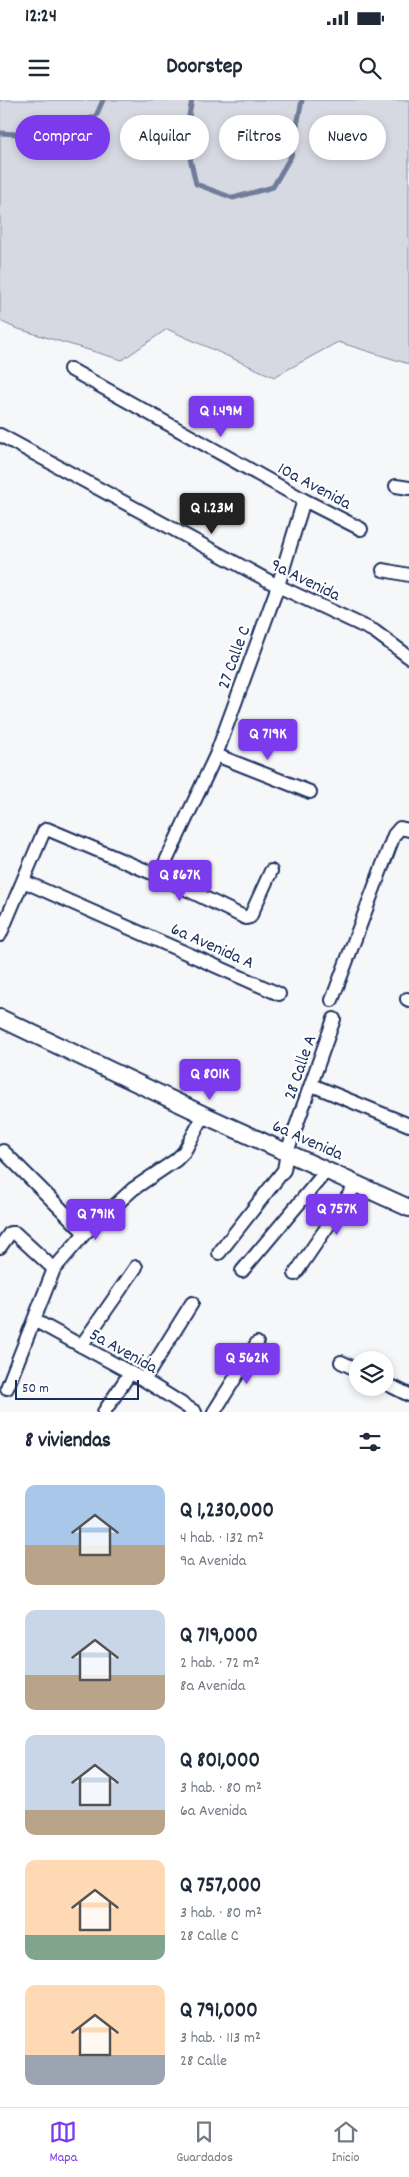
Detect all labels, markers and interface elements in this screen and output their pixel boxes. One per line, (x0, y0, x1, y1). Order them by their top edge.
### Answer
text: 12:24 (25, 4, 57, 31)
text: Doorstep (166, 52, 243, 83)
icon: menu (25, 54, 53, 82)
icon: search (356, 54, 384, 82)
chip: Comprar (15, 115, 110, 160)
chip: Alquilar (120, 115, 209, 160)
chip: Filtros (219, 115, 299, 160)
chip: Nuevo (309, 115, 386, 160)
pin: Q 1.49M (175, 396, 267, 438)
text: Q 1.49M (200, 400, 242, 423)
street label: 10a Avenida (273, 457, 356, 517)
pin: Q 1.23M (166, 492, 258, 535)
text: Q 1.23M (191, 497, 233, 520)
street label: 9a Avenida (266, 554, 344, 609)
street label: 27 Calle C (212, 623, 258, 693)
pin: Q 719K (227, 718, 309, 761)
text: Q 719K (249, 723, 287, 746)
pin: Q 867K (139, 860, 221, 902)
text: Q 867K (160, 864, 200, 887)
street label: 6a Avenida A (166, 918, 258, 977)
street label: 28 Calle A (279, 1032, 324, 1104)
pin: Q 801K (169, 1058, 251, 1101)
text: Q 801K (190, 1063, 230, 1086)
street label: 6a Avenida (268, 1115, 347, 1168)
pin: Q 757K (296, 1194, 378, 1236)
pin: Q 791K (55, 1198, 137, 1241)
text: Q 757K (317, 1198, 357, 1221)
text: Q 791K (77, 1203, 115, 1226)
street label: 5a Avenida (84, 1323, 162, 1381)
pin: Q 562K (206, 1342, 288, 1385)
text: Q 562K (226, 1347, 268, 1370)
map controls (349, 1351, 394, 1396)
button: layers (349, 1351, 394, 1396)
scale bar (15, 1377, 139, 1400)
text: 50 m (22, 1379, 49, 1399)
text: 8 viviendas (25, 1427, 111, 1457)
icon: filters (356, 1428, 384, 1456)
text: Q 1,230,000 (180, 1497, 274, 1527)
icon: home (65, 1505, 125, 1565)
text: 4 hab. · 132 m² (180, 1527, 264, 1550)
text: 9a Avenida (180, 1550, 246, 1573)
text: Q 719,000 (180, 1622, 258, 1652)
icon: home (65, 1630, 125, 1690)
text: 2 hab. · 72 m² (180, 1652, 260, 1675)
text: 8a Avenida (180, 1675, 245, 1698)
text: Q 801,000 (180, 1747, 260, 1777)
icon: home (65, 1755, 125, 1815)
text: 3 hab. · 80 m² (180, 1777, 262, 1800)
text: 6a Avenida (180, 1800, 247, 1823)
text: Q 757,000 (180, 1872, 261, 1902)
icon: home (65, 1880, 125, 1940)
text: 3 hab. · 80 m² (180, 1902, 262, 1925)
text: 28 Calle C (180, 1925, 239, 1948)
text: Q 791,000 (180, 1997, 258, 2027)
icon: home (65, 2005, 125, 2065)
text: 3 hab. · 113 m² (180, 2027, 261, 2050)
text: 28 Calle (180, 2050, 227, 2073)
tab: Mapa (49, 2118, 77, 2168)
tab: Guardados (176, 2118, 233, 2168)
tab: Inicio (332, 2118, 360, 2168)

